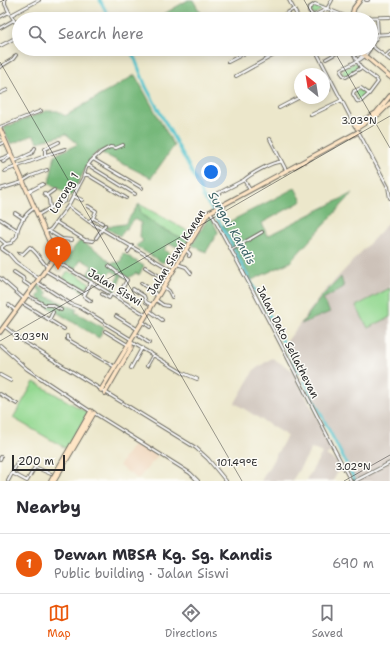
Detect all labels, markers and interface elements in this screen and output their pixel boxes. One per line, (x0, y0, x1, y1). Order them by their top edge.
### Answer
search box (12, 12, 378, 56)
icon: search (26, 23, 48, 45)
text: Search here (58, 24, 144, 44)
north arrow (294, 68, 330, 104)
text: 3.03°N (341, 114, 377, 127)
your location (201, 162, 221, 182)
street label: Lorong 1 (46, 170, 83, 217)
water label: Sungai Kandis (205, 188, 259, 268)
street label: Jalan Siswi Kanan (144, 206, 209, 298)
pin: 1 (45, 237, 71, 270)
street label: Jalan Siswi (85, 265, 145, 309)
street label: Jalan Dato Sellathevan (253, 283, 323, 401)
text: 3.03°N (13, 330, 49, 343)
scale bar (12, 453, 65, 472)
text: 200 m (18, 454, 54, 469)
text: 101.49°E (216, 456, 258, 469)
text: 3.02°N (335, 460, 371, 473)
text: Nearby (16, 496, 81, 518)
text: Dewan MBSA Kg. Sg. Kandis (54, 545, 272, 565)
text: 1 (26, 555, 32, 572)
text: 690 m (332, 555, 374, 572)
text: Public building · Jalan Siswi (54, 565, 229, 582)
tab: Map (47, 602, 71, 641)
tab: Directions (165, 602, 217, 641)
tab: Saved (312, 602, 343, 641)

